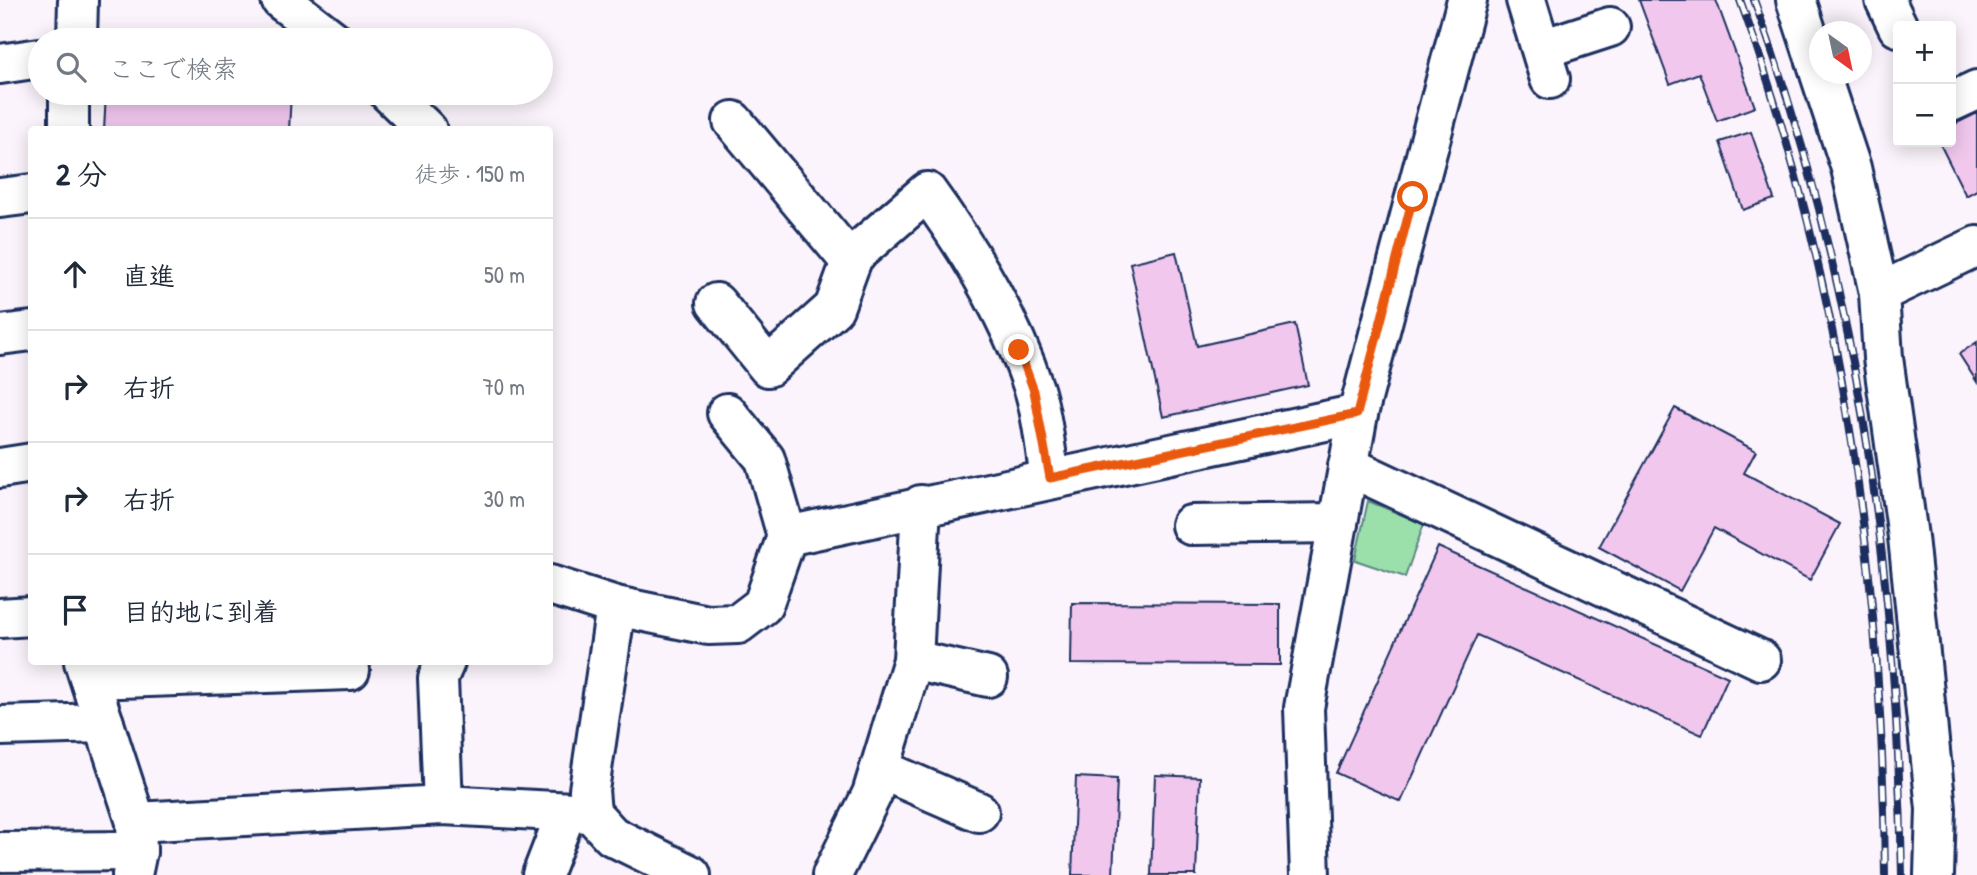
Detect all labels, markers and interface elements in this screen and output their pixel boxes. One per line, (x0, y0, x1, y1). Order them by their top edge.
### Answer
north arrow (1809, 21, 1872, 84)
map controls (1893, 21, 1956, 147)
button: + (1893, 21, 1956, 84)
search box (28, 28, 553, 105)
icon: search (52, 48, 90, 86)
text: ここで検索 (108, 51, 238, 86)
button: − (1893, 84, 1956, 147)
text: 2 分 (56, 154, 107, 194)
text: 徒歩 · 150 m (415, 158, 525, 189)
route start (1397, 181, 1428, 212)
icon: ahead (56, 255, 94, 293)
text: 直進 (123, 258, 175, 293)
text: 50 m (484, 259, 525, 290)
route end (1003, 334, 1034, 365)
icon: right (56, 367, 94, 405)
text: 右折 (123, 370, 175, 405)
text: 70 m (482, 371, 525, 402)
icon: right (56, 479, 94, 517)
text: 右折 (123, 482, 175, 517)
text: 30 m (483, 483, 525, 514)
icon: arrive (56, 591, 94, 629)
text: 目的地に到着 (123, 594, 279, 629)

